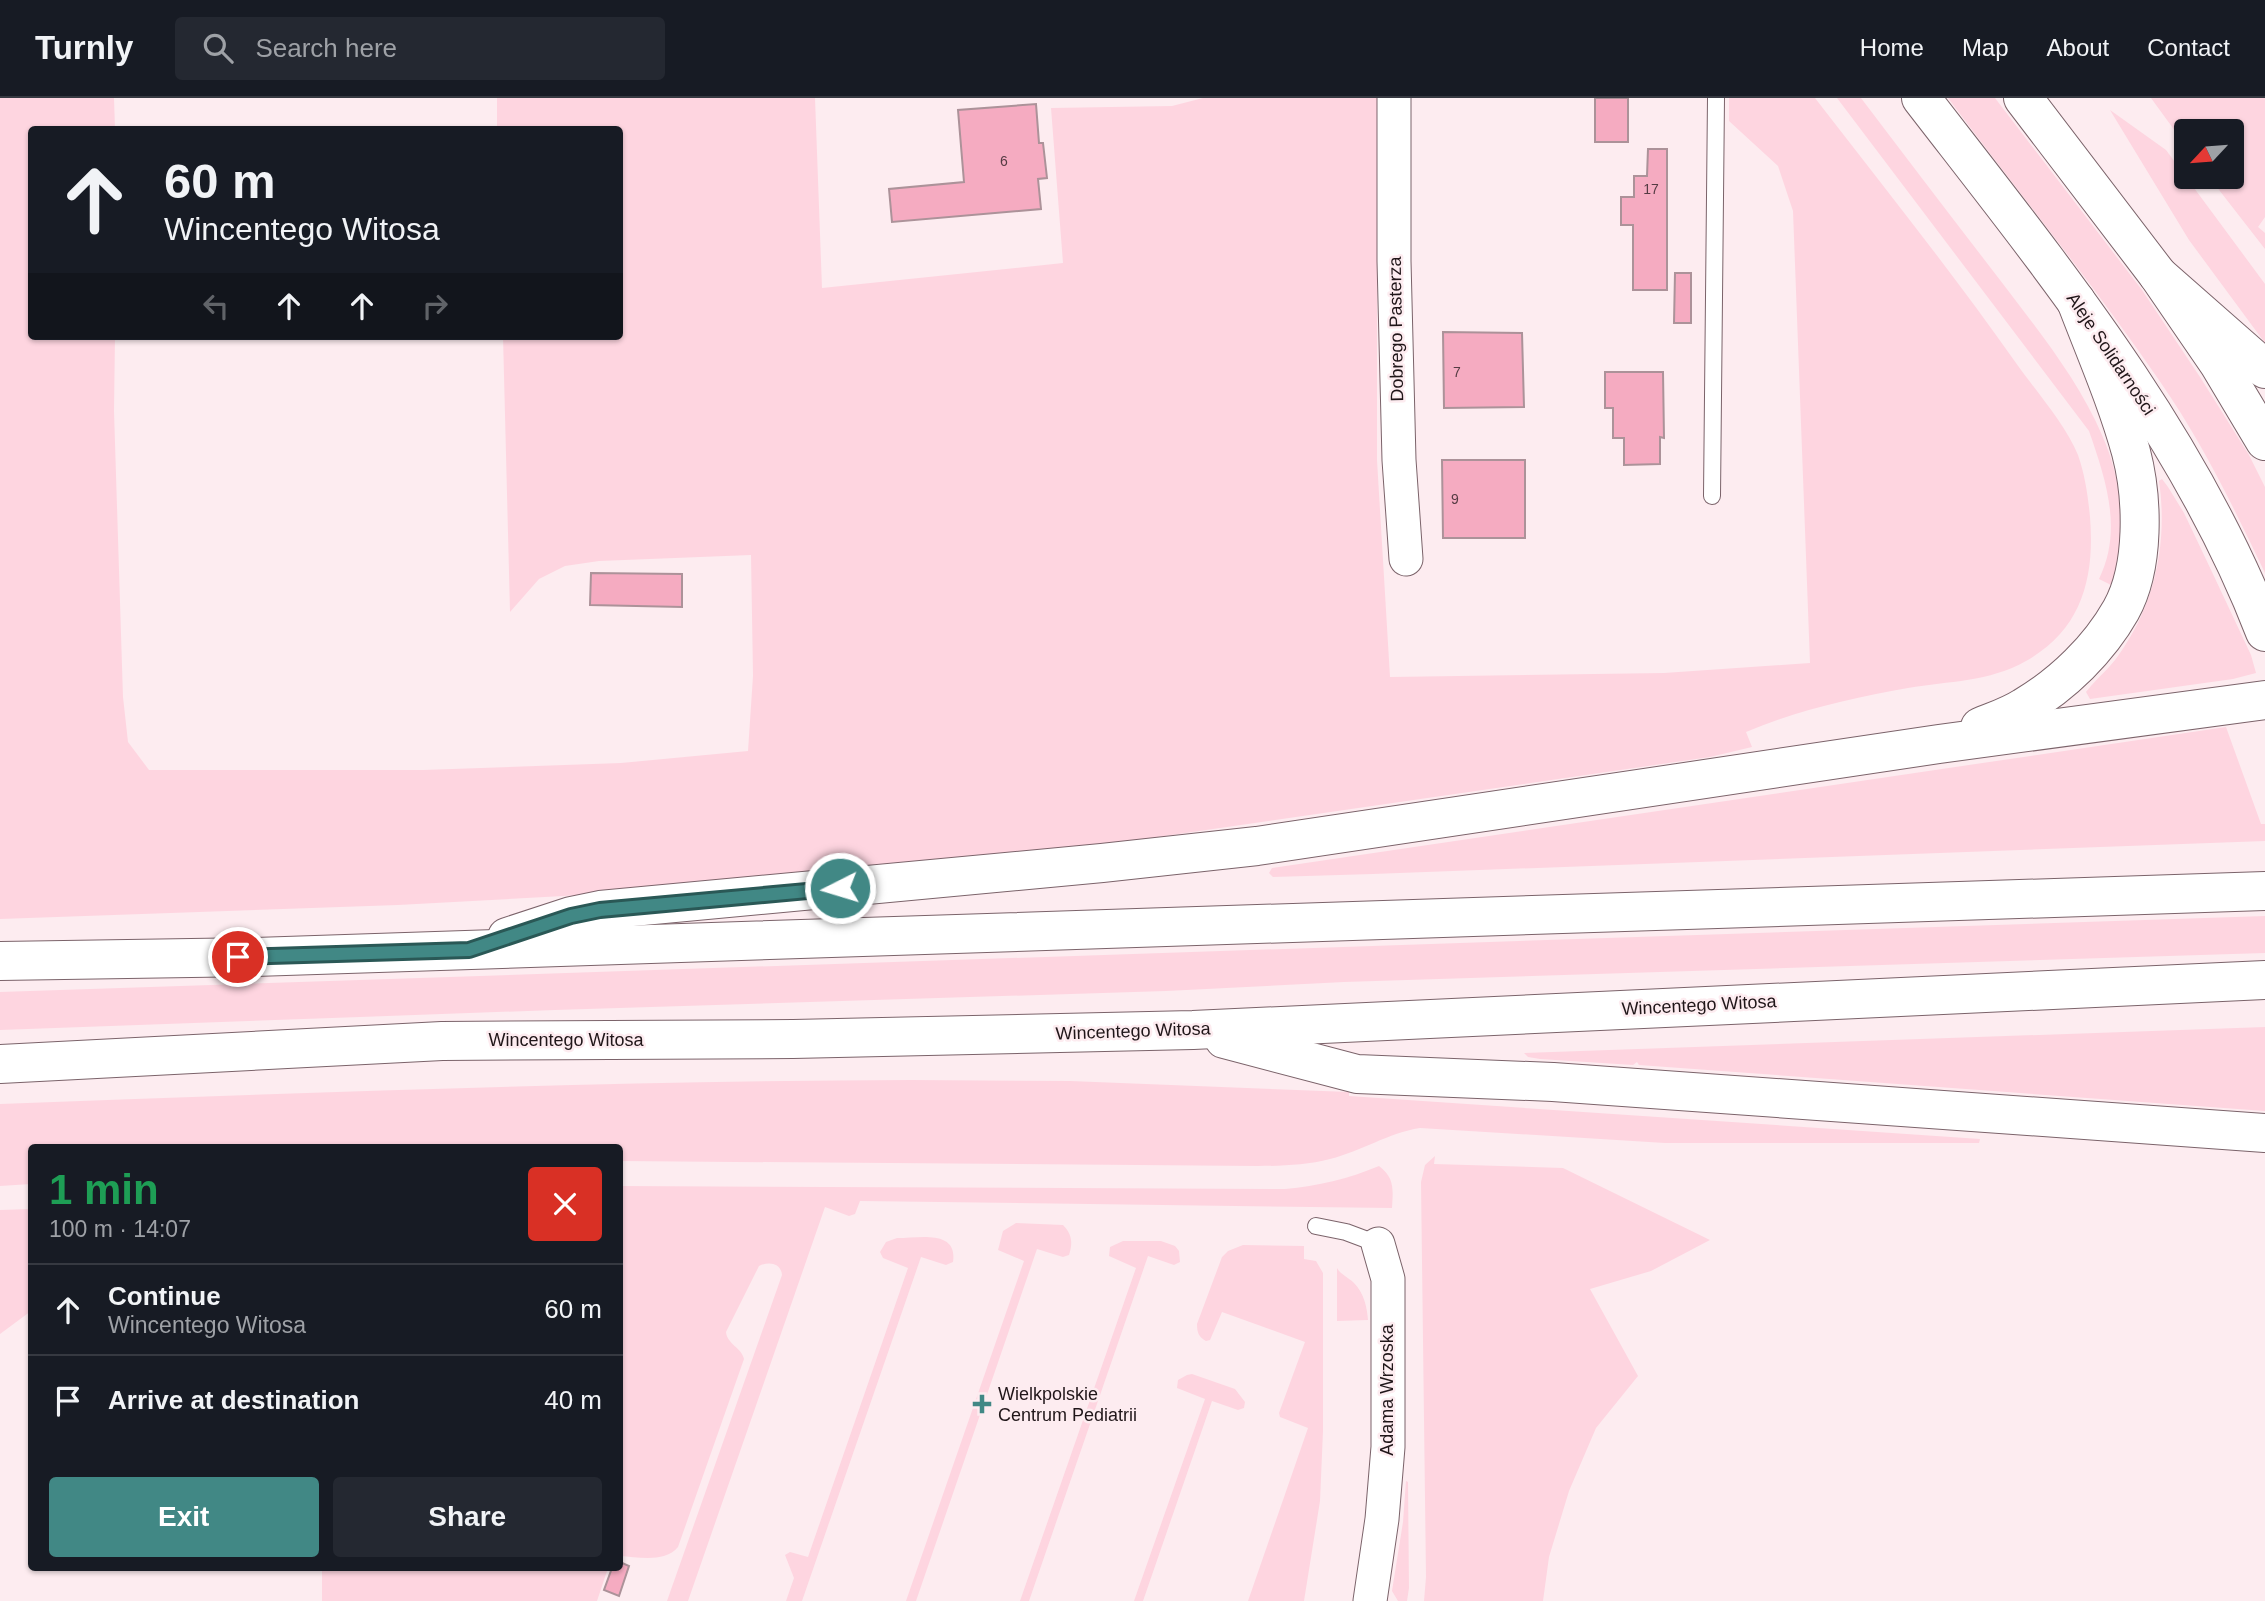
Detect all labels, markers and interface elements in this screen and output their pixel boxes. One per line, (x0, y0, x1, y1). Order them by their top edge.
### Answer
search box (175, 17, 665, 80)
text: Turnly (35, 29, 133, 66)
icon: search (199, 29, 237, 67)
text: Search here (255, 33, 397, 63)
text: Home (1860, 34, 1924, 61)
text: Map (1962, 34, 2009, 61)
text: About (2047, 34, 2109, 61)
text: Contact (2147, 34, 2230, 61)
north arrow (2174, 119, 2244, 189)
map controls (2174, 119, 2244, 189)
house number: 6 (1000, 153, 1008, 169)
icon: ahead (49, 154, 140, 245)
text: 60 m (164, 154, 276, 208)
house number: 17 (1643, 181, 1659, 197)
text: Wincentego Witosa (164, 211, 440, 247)
street label: Dobrego Pasterza (1385, 255, 1407, 402)
icon: left (197, 287, 235, 325)
icon: ahead (270, 287, 308, 325)
icon: ahead (343, 287, 381, 325)
icon: right (416, 287, 454, 325)
street label: Aleje Solidarności (2063, 289, 2159, 419)
house number: 7 (1453, 364, 1461, 380)
house number: 9 (1451, 491, 1459, 507)
position arrow (803, 851, 877, 925)
pin (208, 927, 268, 987)
icon: arrive (219, 938, 257, 976)
street label: Wincentego Witosa (1621, 991, 1778, 1019)
street label: Wincentego Witosa (1055, 1018, 1212, 1044)
street label: Wincentego Witosa (488, 1030, 645, 1050)
text: 1 min (49, 1166, 159, 1213)
button: close (528, 1167, 602, 1241)
text: 100 m · 14:07 (49, 1216, 191, 1242)
text: Continue (108, 1281, 221, 1311)
icon: ahead (49, 1291, 87, 1329)
text: 60 m (544, 1294, 602, 1324)
text: Wincentego Witosa (108, 1312, 306, 1338)
street label: Adama Wrzoska (1377, 1323, 1397, 1456)
icon: arrive (49, 1382, 87, 1420)
place label: Wielkpolskie Centrum Pediatrii (998, 1384, 1137, 1425)
text: Arrive at destination (108, 1385, 359, 1415)
text: 40 m (544, 1385, 602, 1415)
marker: Wielkpolskie Centrum Pediatrii (972, 1394, 992, 1414)
button: Exit (49, 1477, 319, 1557)
button: Share (333, 1477, 602, 1557)

